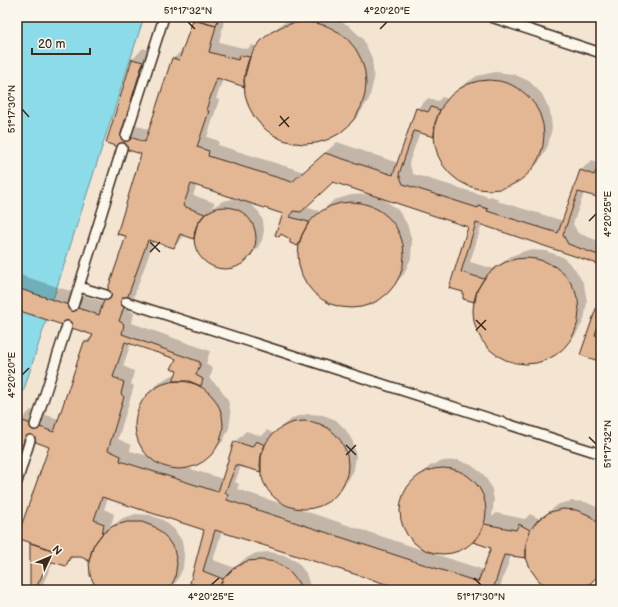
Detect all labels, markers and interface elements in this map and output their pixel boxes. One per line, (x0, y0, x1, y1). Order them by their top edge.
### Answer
text: 51°17'32"N (164, 5, 212, 17)
text: 4°20'20"E (364, 5, 411, 17)
scale bar (32, 30, 90, 56)
text: 20 m (38, 37, 65, 52)
text: 51°17'30"N (6, 85, 18, 133)
text: 4°20'25"E (602, 190, 614, 237)
text: 4°20'20"E (6, 351, 18, 398)
text: 51°17'32"N (602, 420, 614, 468)
north arrow (30, 537, 70, 577)
text: N (49, 543, 64, 558)
text: 4°20'25"E (188, 591, 235, 603)
text: 51°17'30"N (457, 591, 505, 603)

